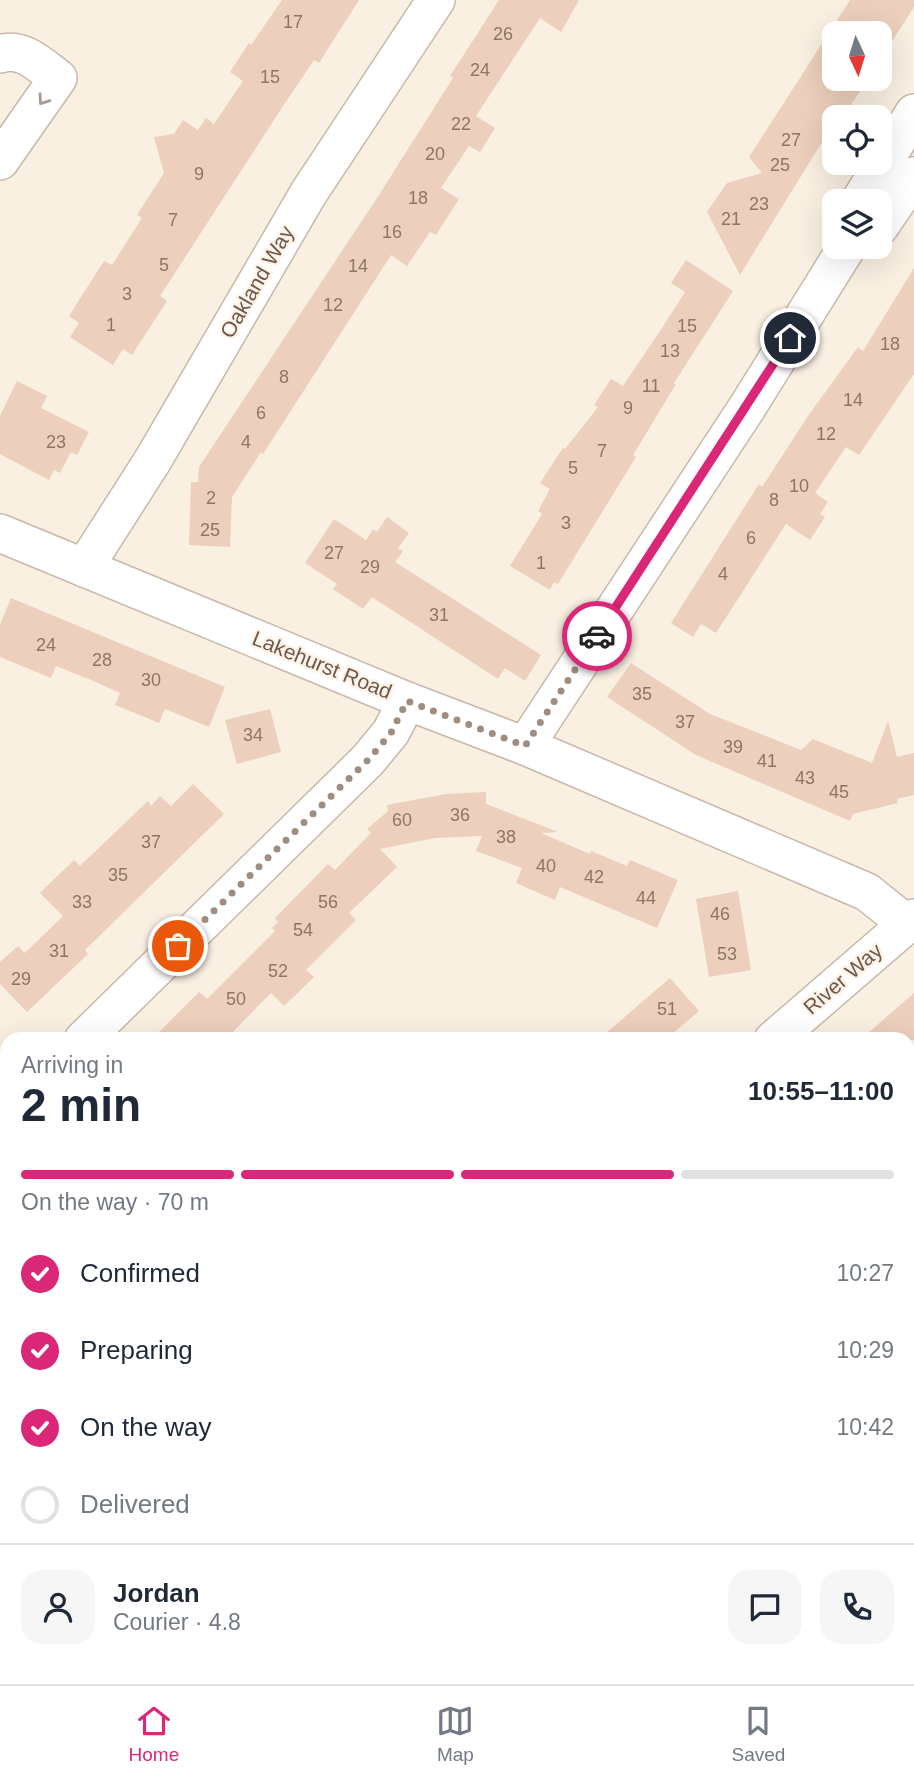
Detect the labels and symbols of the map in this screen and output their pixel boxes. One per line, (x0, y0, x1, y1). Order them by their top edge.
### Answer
house number: 17 (283, 12, 303, 32)
north arrow (822, 21, 892, 91)
house number: 26 (493, 24, 513, 44)
house number: 24 (470, 60, 490, 80)
house number: 15 (260, 67, 280, 87)
one-way arrow (39, 92, 51, 105)
house number: 22 (451, 114, 471, 134)
house number: 27 (781, 130, 801, 150)
house number: 20 (425, 144, 445, 164)
house number: 25 (770, 155, 790, 175)
house number: 9 (194, 164, 204, 184)
house number: 18 (408, 188, 428, 208)
house number: 23 (749, 194, 769, 214)
house number: 21 (721, 209, 741, 229)
house number: 7 (168, 210, 178, 230)
street label: Oakland Way (215, 221, 298, 342)
house number: 16 (382, 222, 402, 242)
house number: 5 (159, 255, 169, 275)
house number: 14 (348, 256, 368, 276)
house number: 3 (122, 284, 132, 304)
house number: 12 (323, 295, 343, 315)
pin (760, 308, 820, 368)
house number: 1 (106, 315, 116, 335)
house number: 15 (677, 316, 697, 336)
house number: 18 (880, 334, 900, 354)
house number: 13 (660, 341, 680, 361)
house number: 8 (279, 367, 289, 387)
house number: 11 (642, 376, 660, 396)
house number: 14 (843, 390, 863, 410)
house number: 9 (623, 398, 633, 418)
house number: 6 (256, 403, 266, 423)
house number: 12 (816, 424, 836, 444)
house number: 23 (46, 432, 66, 452)
house number: 4 (241, 432, 251, 452)
house number: 7 (597, 441, 607, 461)
house number: 5 (568, 458, 578, 478)
house number: 10 (789, 476, 809, 496)
house number: 2 (206, 488, 216, 508)
house number: 8 (769, 490, 779, 510)
house number: 3 (561, 513, 571, 533)
house number: 25 (200, 520, 220, 540)
house number: 6 (746, 528, 756, 548)
house number: 27 (324, 543, 344, 563)
house number: 1 (536, 553, 546, 573)
house number: 29 (360, 557, 380, 577)
house number: 4 (718, 564, 728, 584)
courier (562, 601, 632, 671)
house number: 31 (429, 605, 449, 625)
street label: Lakehurst Road (249, 626, 395, 703)
house number: 24 (36, 635, 56, 655)
house number: 28 (92, 650, 112, 670)
house number: 30 (141, 670, 161, 690)
house number: 35 (632, 684, 652, 704)
house number: 37 (675, 712, 695, 732)
house number: 34 (243, 725, 263, 745)
house number: 39 (723, 737, 743, 757)
house number: 41 (757, 751, 777, 771)
house number: 43 (795, 768, 815, 788)
house number: 45 (829, 782, 849, 802)
house number: 36 (450, 805, 470, 825)
house number: 60 (392, 810, 412, 830)
house number: 38 (496, 827, 516, 847)
house number: 37 (141, 832, 161, 852)
house number: 40 (536, 856, 556, 876)
house number: 35 (108, 865, 128, 885)
house number: 42 (584, 867, 604, 887)
house number: 44 (636, 888, 656, 908)
house number: 33 (72, 892, 92, 912)
house number: 56 (318, 892, 338, 912)
house number: 46 (710, 904, 730, 924)
pin (148, 916, 208, 976)
house number: 54 (293, 920, 313, 940)
street label: River Way (799, 938, 887, 1019)
house number: 31 (49, 941, 69, 961)
house number: 53 (717, 944, 737, 964)
house number: 52 (268, 961, 288, 981)
house number: 29 (11, 969, 31, 989)
house number: 50 (226, 989, 246, 1009)
house number: 51 (657, 999, 677, 1019)

